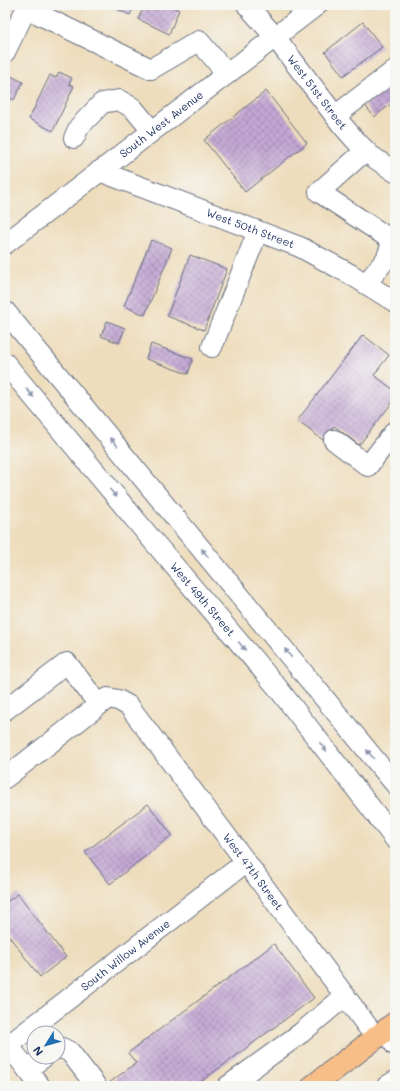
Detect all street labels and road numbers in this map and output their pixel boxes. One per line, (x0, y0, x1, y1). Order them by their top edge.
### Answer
street label: West 51st Street (284, 51, 351, 133)
street label: South West Avenue (116, 87, 206, 161)
street label: West 50th Street (205, 204, 297, 251)
street label: West 49th Street (167, 559, 239, 639)
street label: West 47th Street (220, 830, 287, 913)
street label: South Willow Avenue (77, 915, 173, 994)

